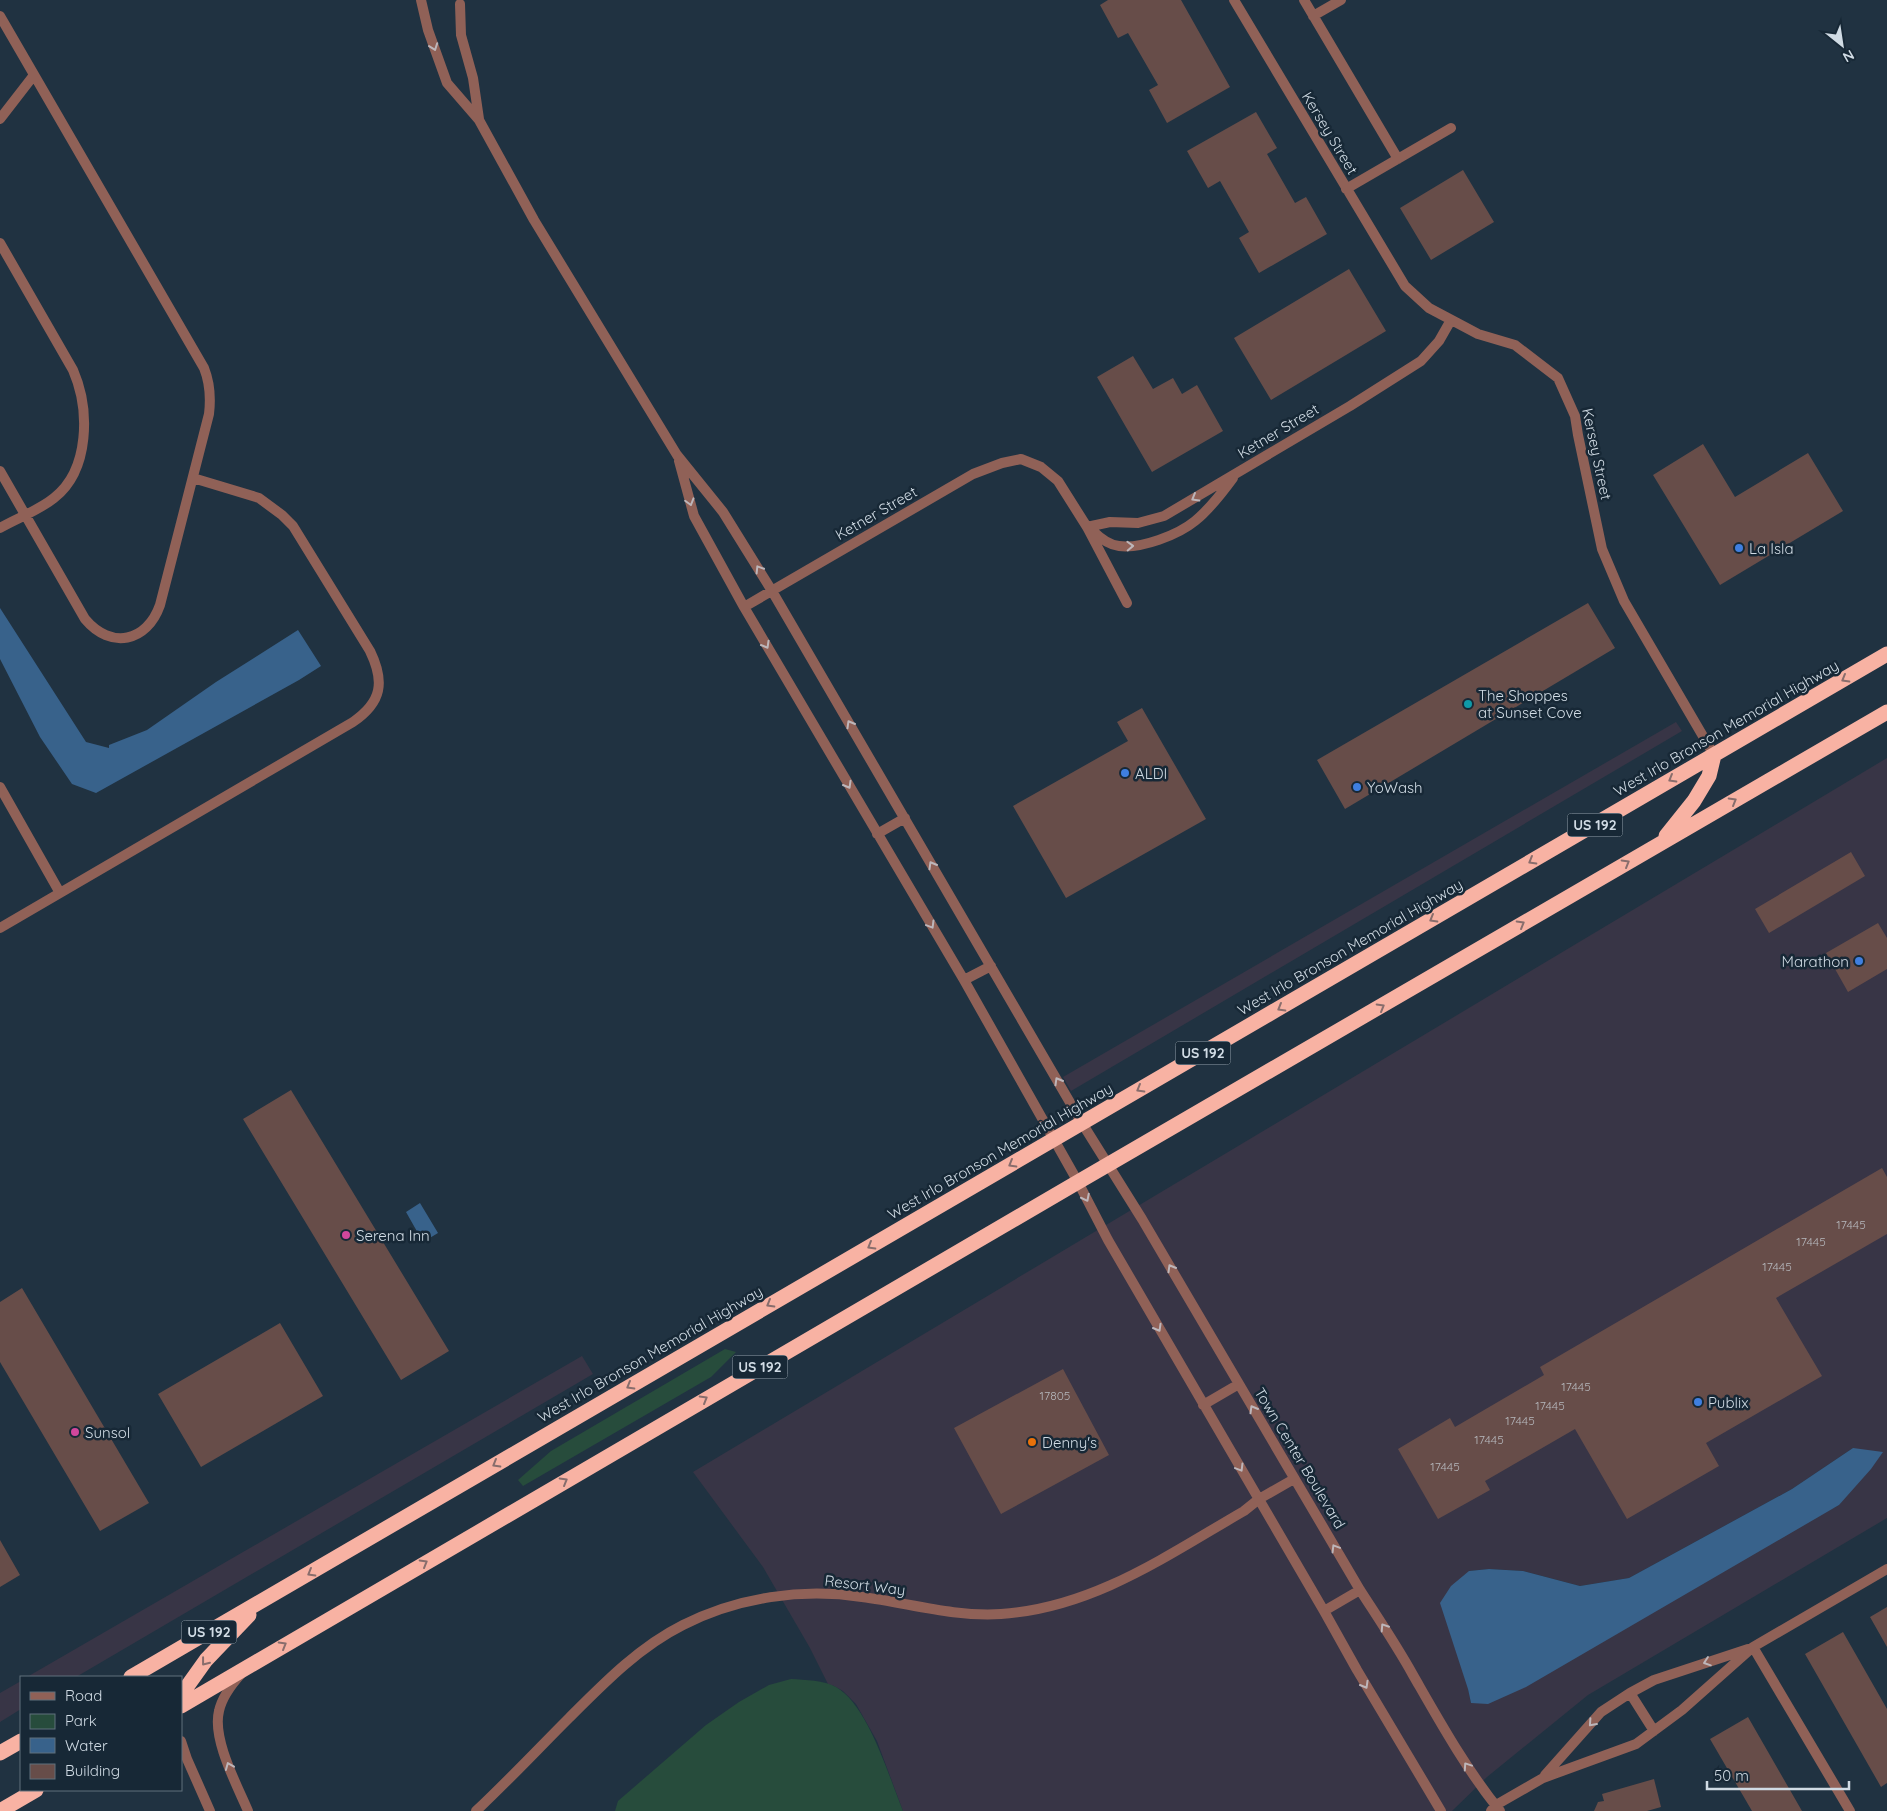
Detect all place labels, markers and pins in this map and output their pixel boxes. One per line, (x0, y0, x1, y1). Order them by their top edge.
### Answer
place label: La Isla (1749, 539, 1794, 558)
marker: La Isla (1733, 542, 1745, 554)
place label: The Shoppes at Sunset Cove (1478, 686, 1582, 722)
marker: The Shoppes at Sunset Cove (1462, 698, 1474, 710)
place label: ALDI (1135, 764, 1167, 783)
marker: ALDI (1119, 767, 1131, 779)
place label: YoWash (1367, 778, 1423, 797)
marker: YoWash (1351, 781, 1363, 793)
place label: Marathon (1781, 952, 1849, 971)
marker: Marathon (1853, 955, 1865, 967)
place label: Serena Inn (356, 1226, 430, 1245)
marker: Serena Inn (340, 1229, 352, 1241)
place label: Publix (1708, 1393, 1748, 1412)
marker: Publix (1692, 1396, 1704, 1408)
place label: Sunsol (85, 1423, 130, 1442)
marker: Sunsol (69, 1426, 81, 1438)
place label: Denny's (1042, 1433, 1097, 1452)
marker: Denny's (1026, 1436, 1038, 1448)

